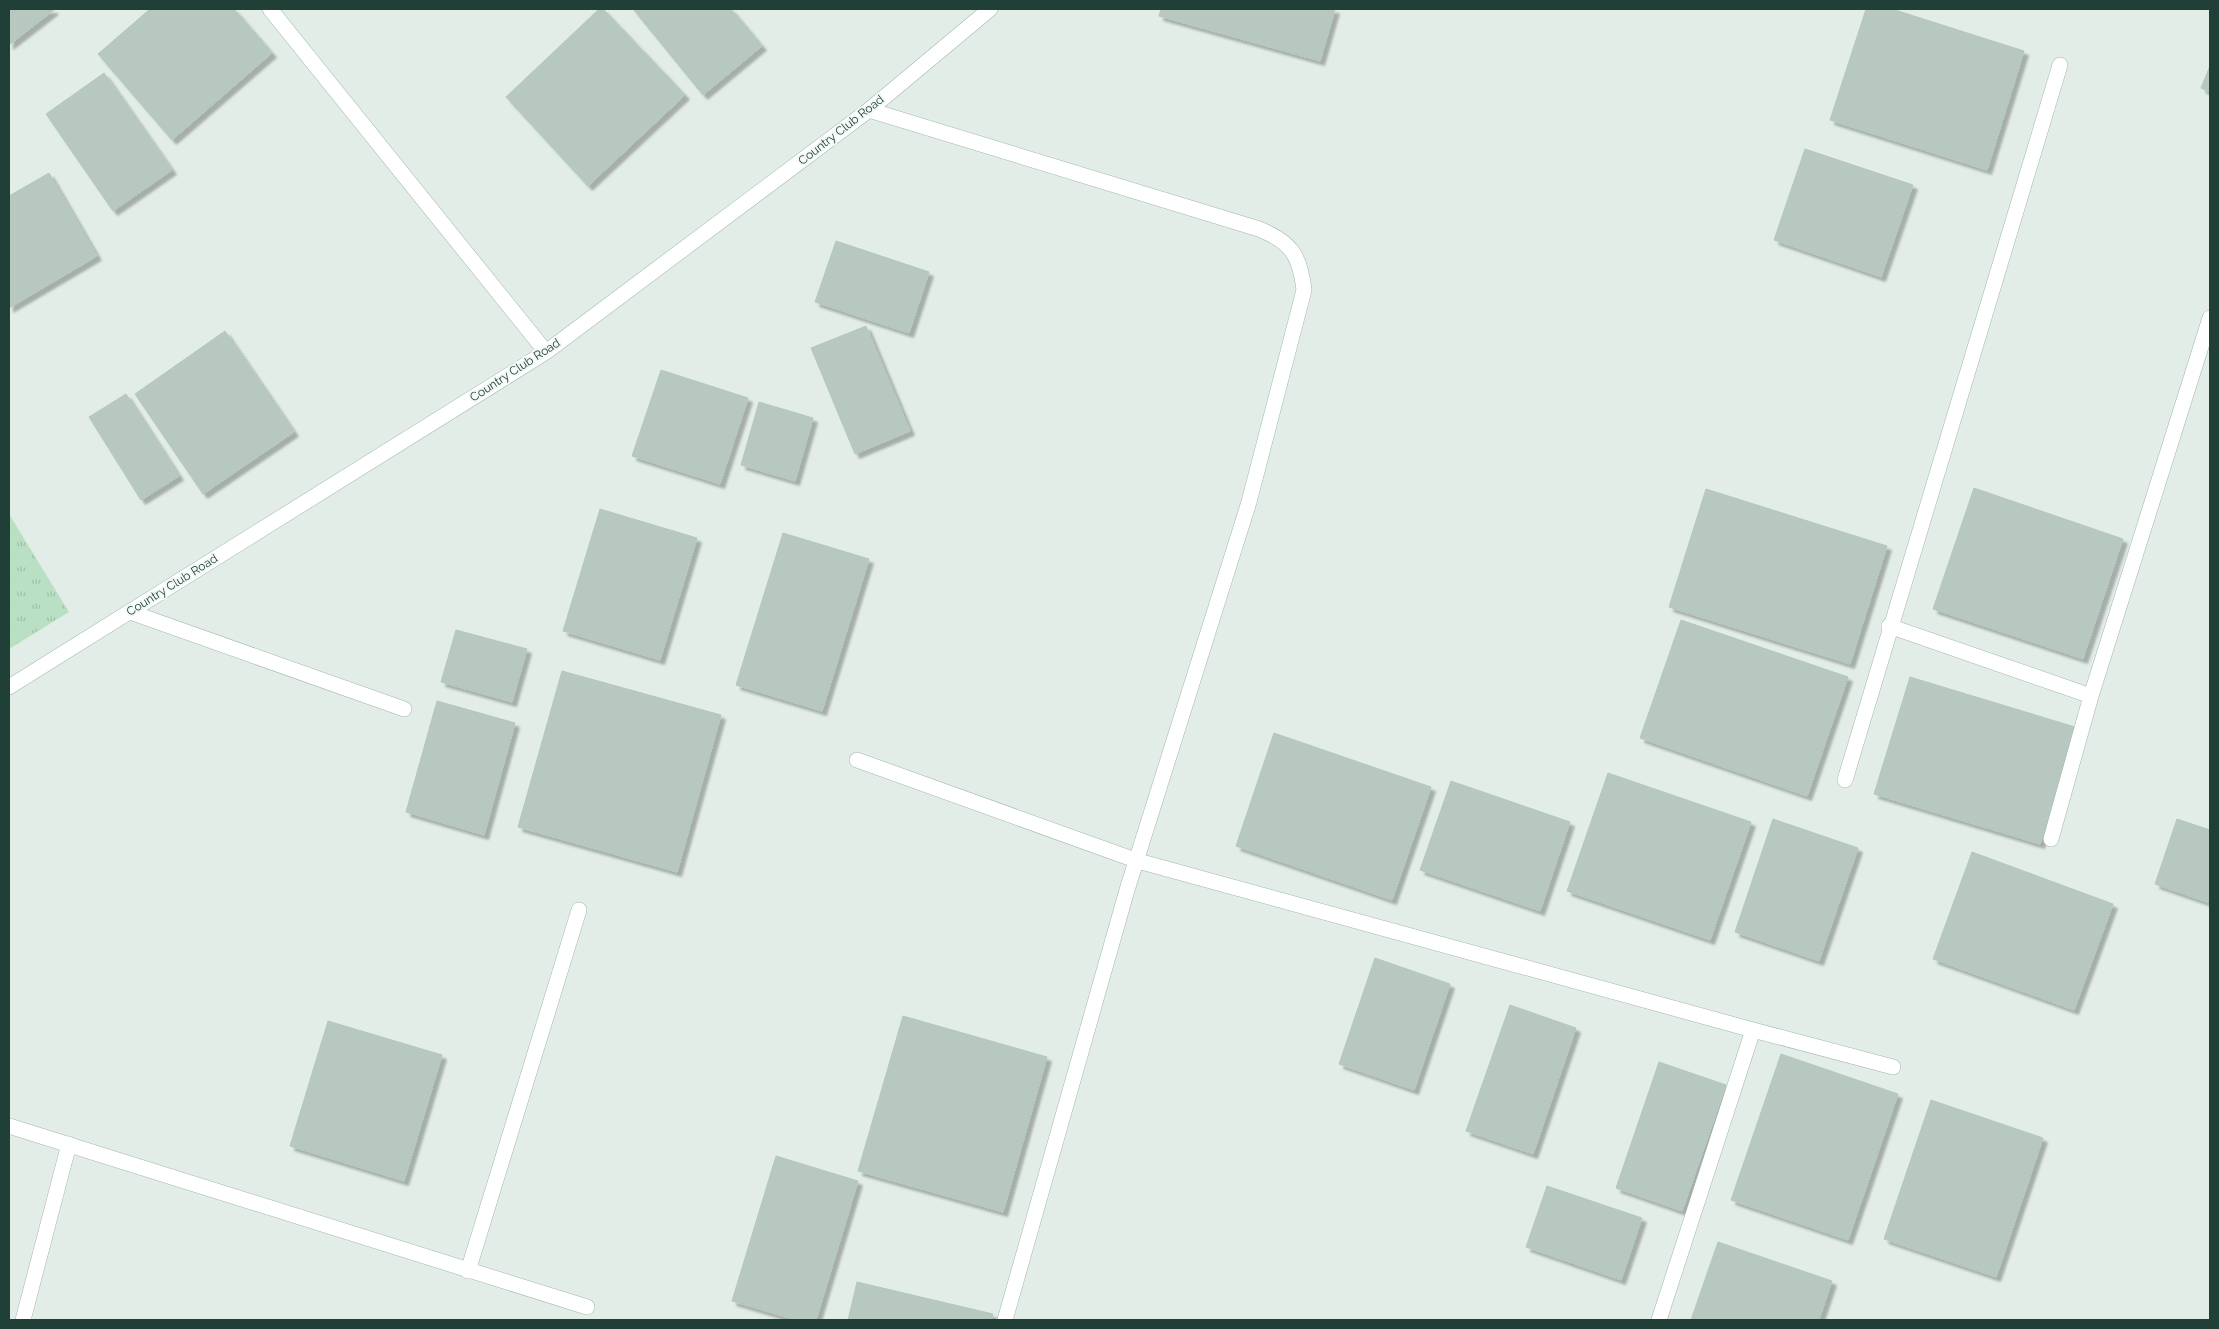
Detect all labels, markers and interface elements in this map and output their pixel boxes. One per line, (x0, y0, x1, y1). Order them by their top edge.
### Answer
street label: Country Club Road (795, 92, 887, 168)
street label: Country Club Road (467, 336, 563, 404)
street label: Country Club Road (124, 551, 220, 619)

